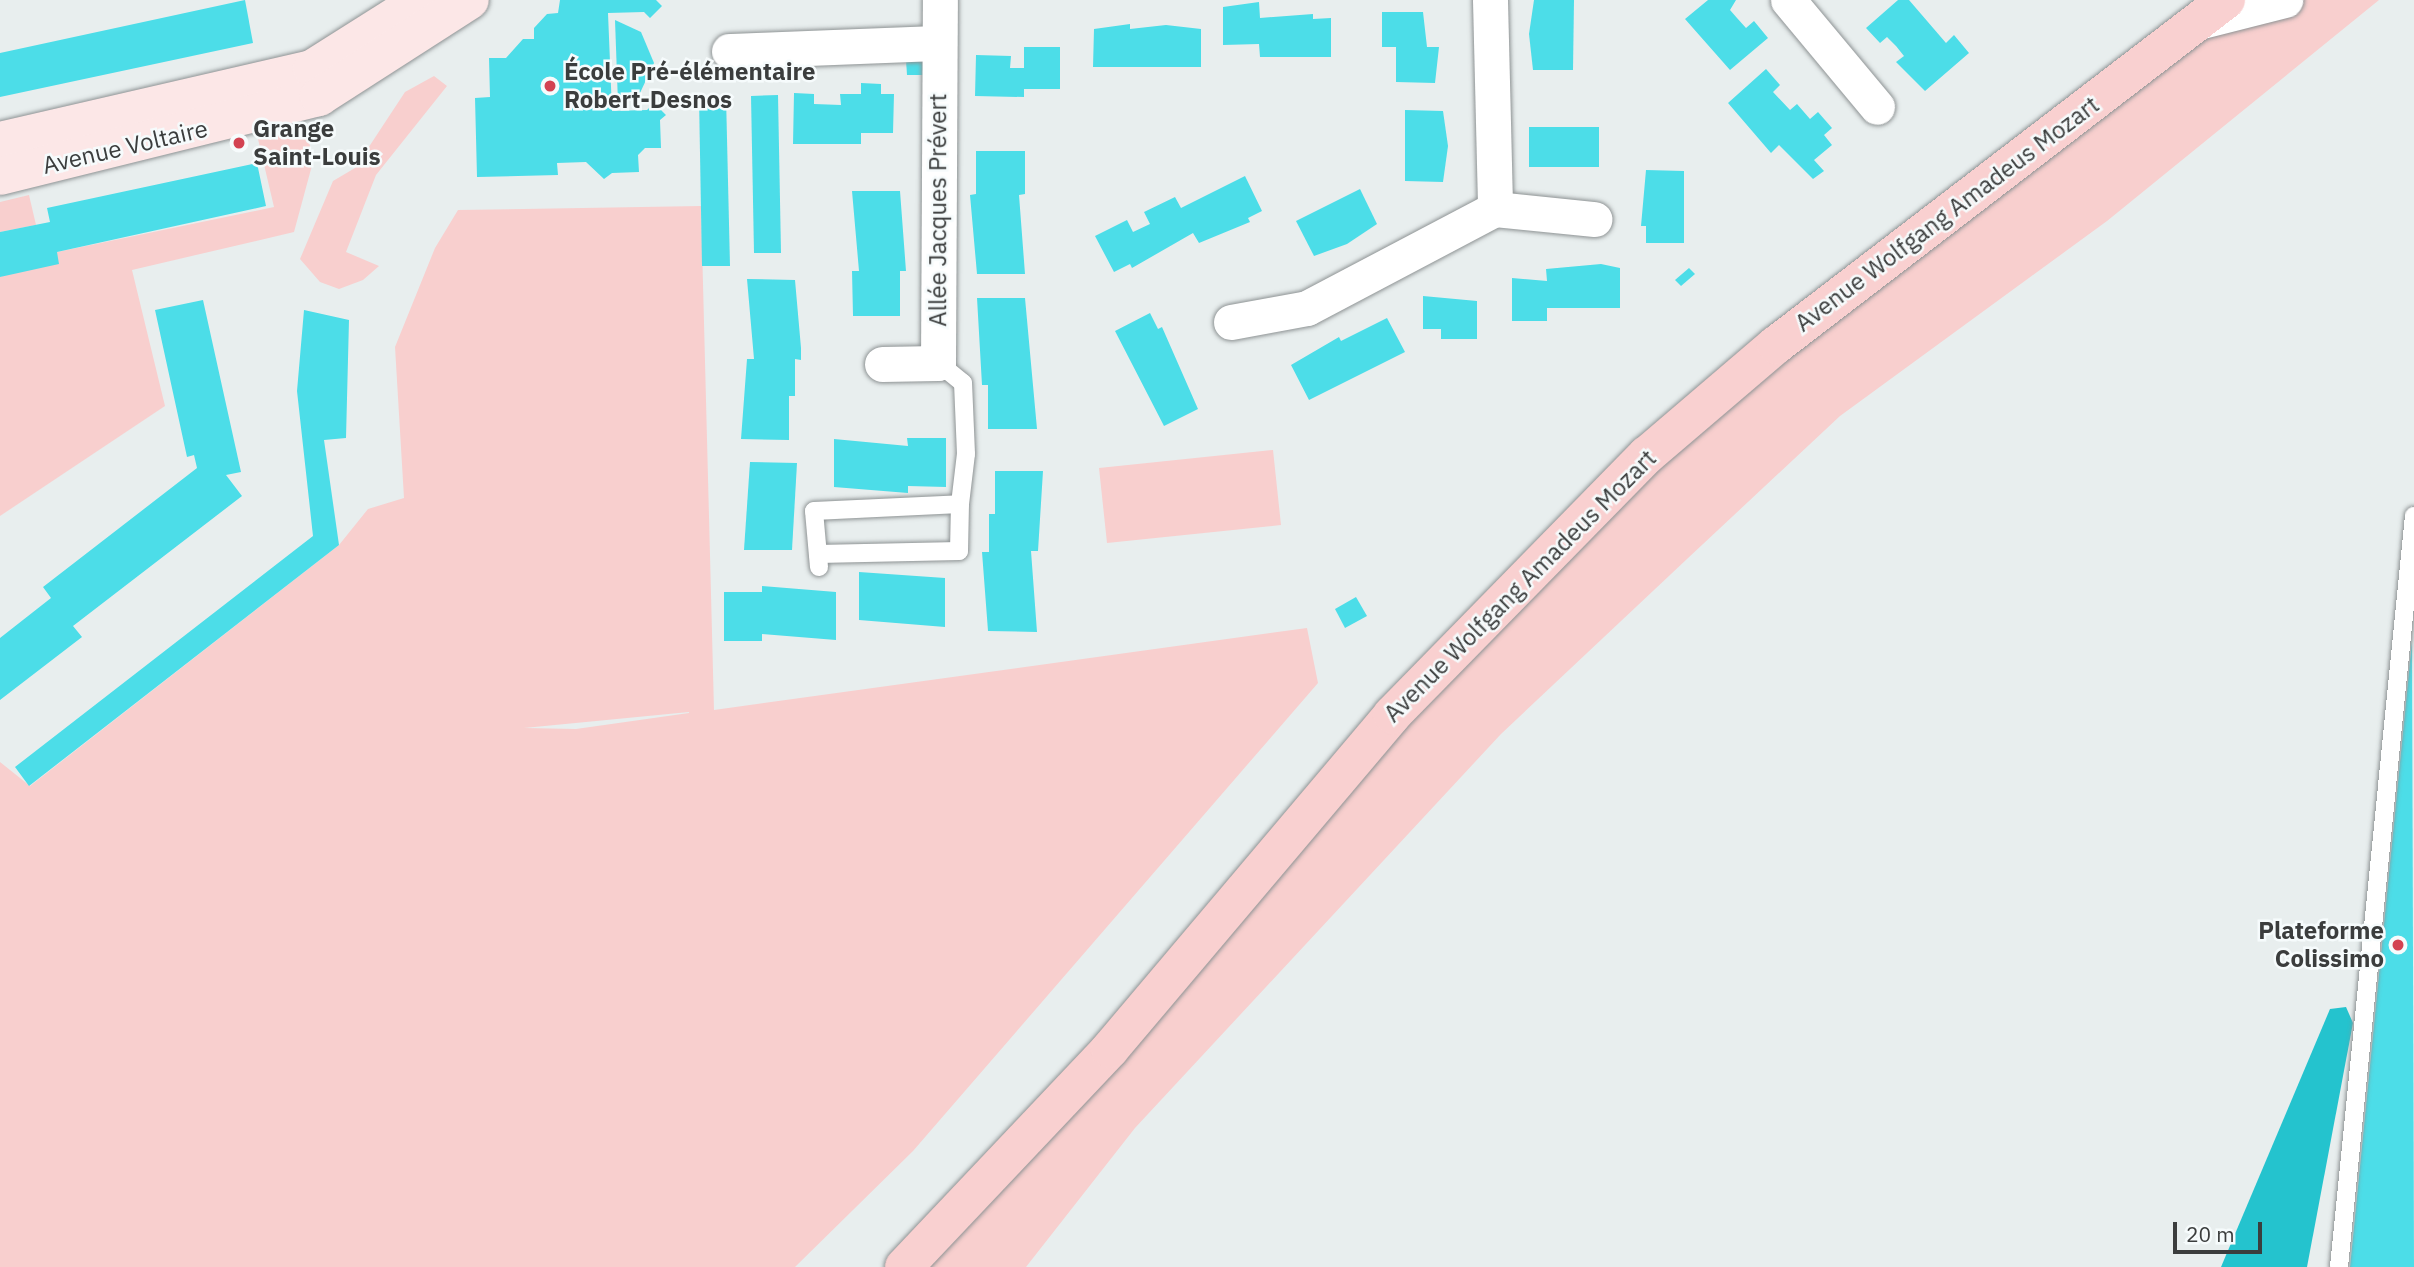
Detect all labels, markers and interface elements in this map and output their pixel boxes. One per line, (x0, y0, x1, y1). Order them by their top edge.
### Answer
place label: École Pré-élémentaire Robert-Desnos (564, 58, 816, 114)
marker: École Pré-élémentaire Robert-Desnos (542, 78, 558, 94)
street label: Avenue Wolfgang Amadeus Mozart (1789, 90, 2105, 338)
street label: Allée Jacques Prévert (924, 93, 952, 327)
street label: Avenue Voltaire (40, 114, 210, 180)
place label: Grange Saint-Louis (253, 115, 381, 171)
marker: Grange Saint-Louis (231, 135, 247, 151)
street label: Avenue Wolfgang Amadeus Mozart (1378, 444, 1662, 728)
place label: Plateforme Colissimo (2258, 917, 2384, 973)
marker: Plateforme Colissimo (2390, 937, 2406, 953)
scale bar (2176, 1208, 2265, 1252)
text: 20 m (2186, 1220, 2235, 1248)

